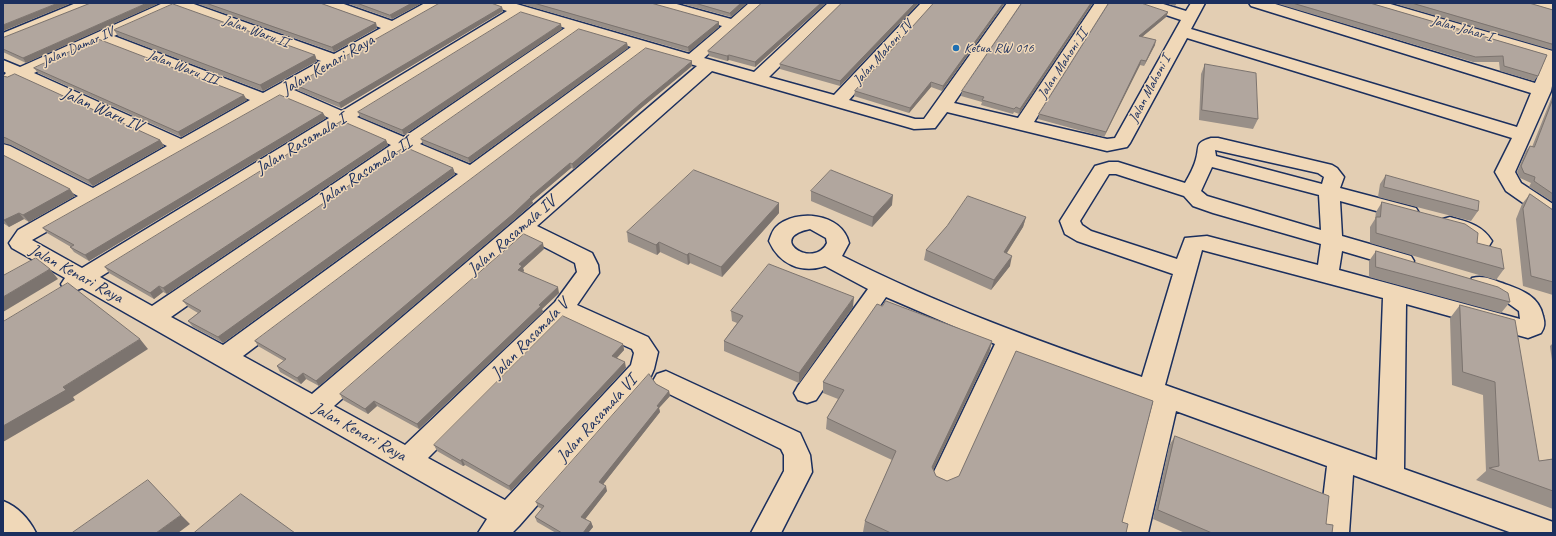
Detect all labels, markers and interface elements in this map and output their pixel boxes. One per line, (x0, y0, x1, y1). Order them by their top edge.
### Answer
street label: Jalan Waru II (221, 12, 291, 52)
street label: Jalan Johar I (1429, 12, 1495, 46)
street label: Jalan Mahoni IV (850, 17, 916, 89)
street label: Jalan Damar IV (39, 24, 117, 70)
street label: Jalan Mahoni II (1034, 26, 1092, 102)
street label: Jalan Kenari Raya (278, 30, 378, 100)
place label: Ketua RW 016 (964, 40, 1034, 56)
marker: Ketua RW 016 (951, 43, 961, 53)
street label: Jalan Waru III (145, 47, 221, 89)
street label: Jalan Mahoni I (1125, 53, 1175, 125)
street label: Jalan Waru IV (59, 83, 145, 137)
street label: Jalan Rasamala I (252, 109, 350, 179)
street label: Jalan Rasamala II (314, 133, 416, 211)
street label: Jalan Rasamala IV (464, 192, 560, 280)
street label: Jalan Kenari Raya (26, 240, 126, 308)
street label: Jalan Rasamala V (487, 295, 573, 383)
street label: Jalan Rasamala VI (553, 371, 641, 467)
street label: Jalan Kenari Raya (309, 398, 409, 466)

